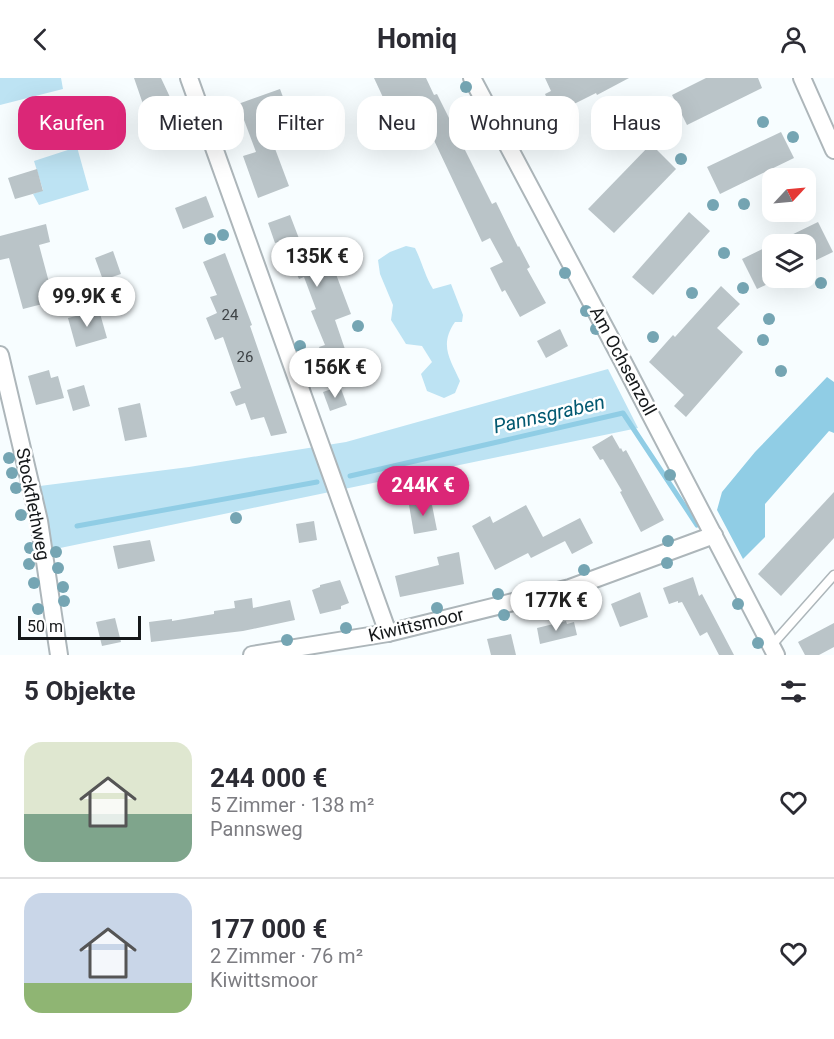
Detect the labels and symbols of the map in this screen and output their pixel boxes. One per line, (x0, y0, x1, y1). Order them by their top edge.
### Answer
north arrow (762, 168, 816, 222)
pin: 135K € (268, 237, 366, 288)
pin: 99.9K € (32, 277, 142, 328)
street label: Am Ochsenzoll (586, 303, 661, 419)
house number: 24 (222, 306, 239, 324)
house number: 26 (237, 348, 253, 366)
pin: 156K € (286, 348, 384, 399)
water label: Pannsgraben (491, 390, 607, 438)
street label: Stockflethweg (12, 446, 55, 562)
pin: 244K € (374, 466, 472, 517)
pin: 177K € (507, 581, 605, 632)
street label: Kiwittsmoor (366, 603, 466, 646)
scale bar (18, 613, 141, 640)

